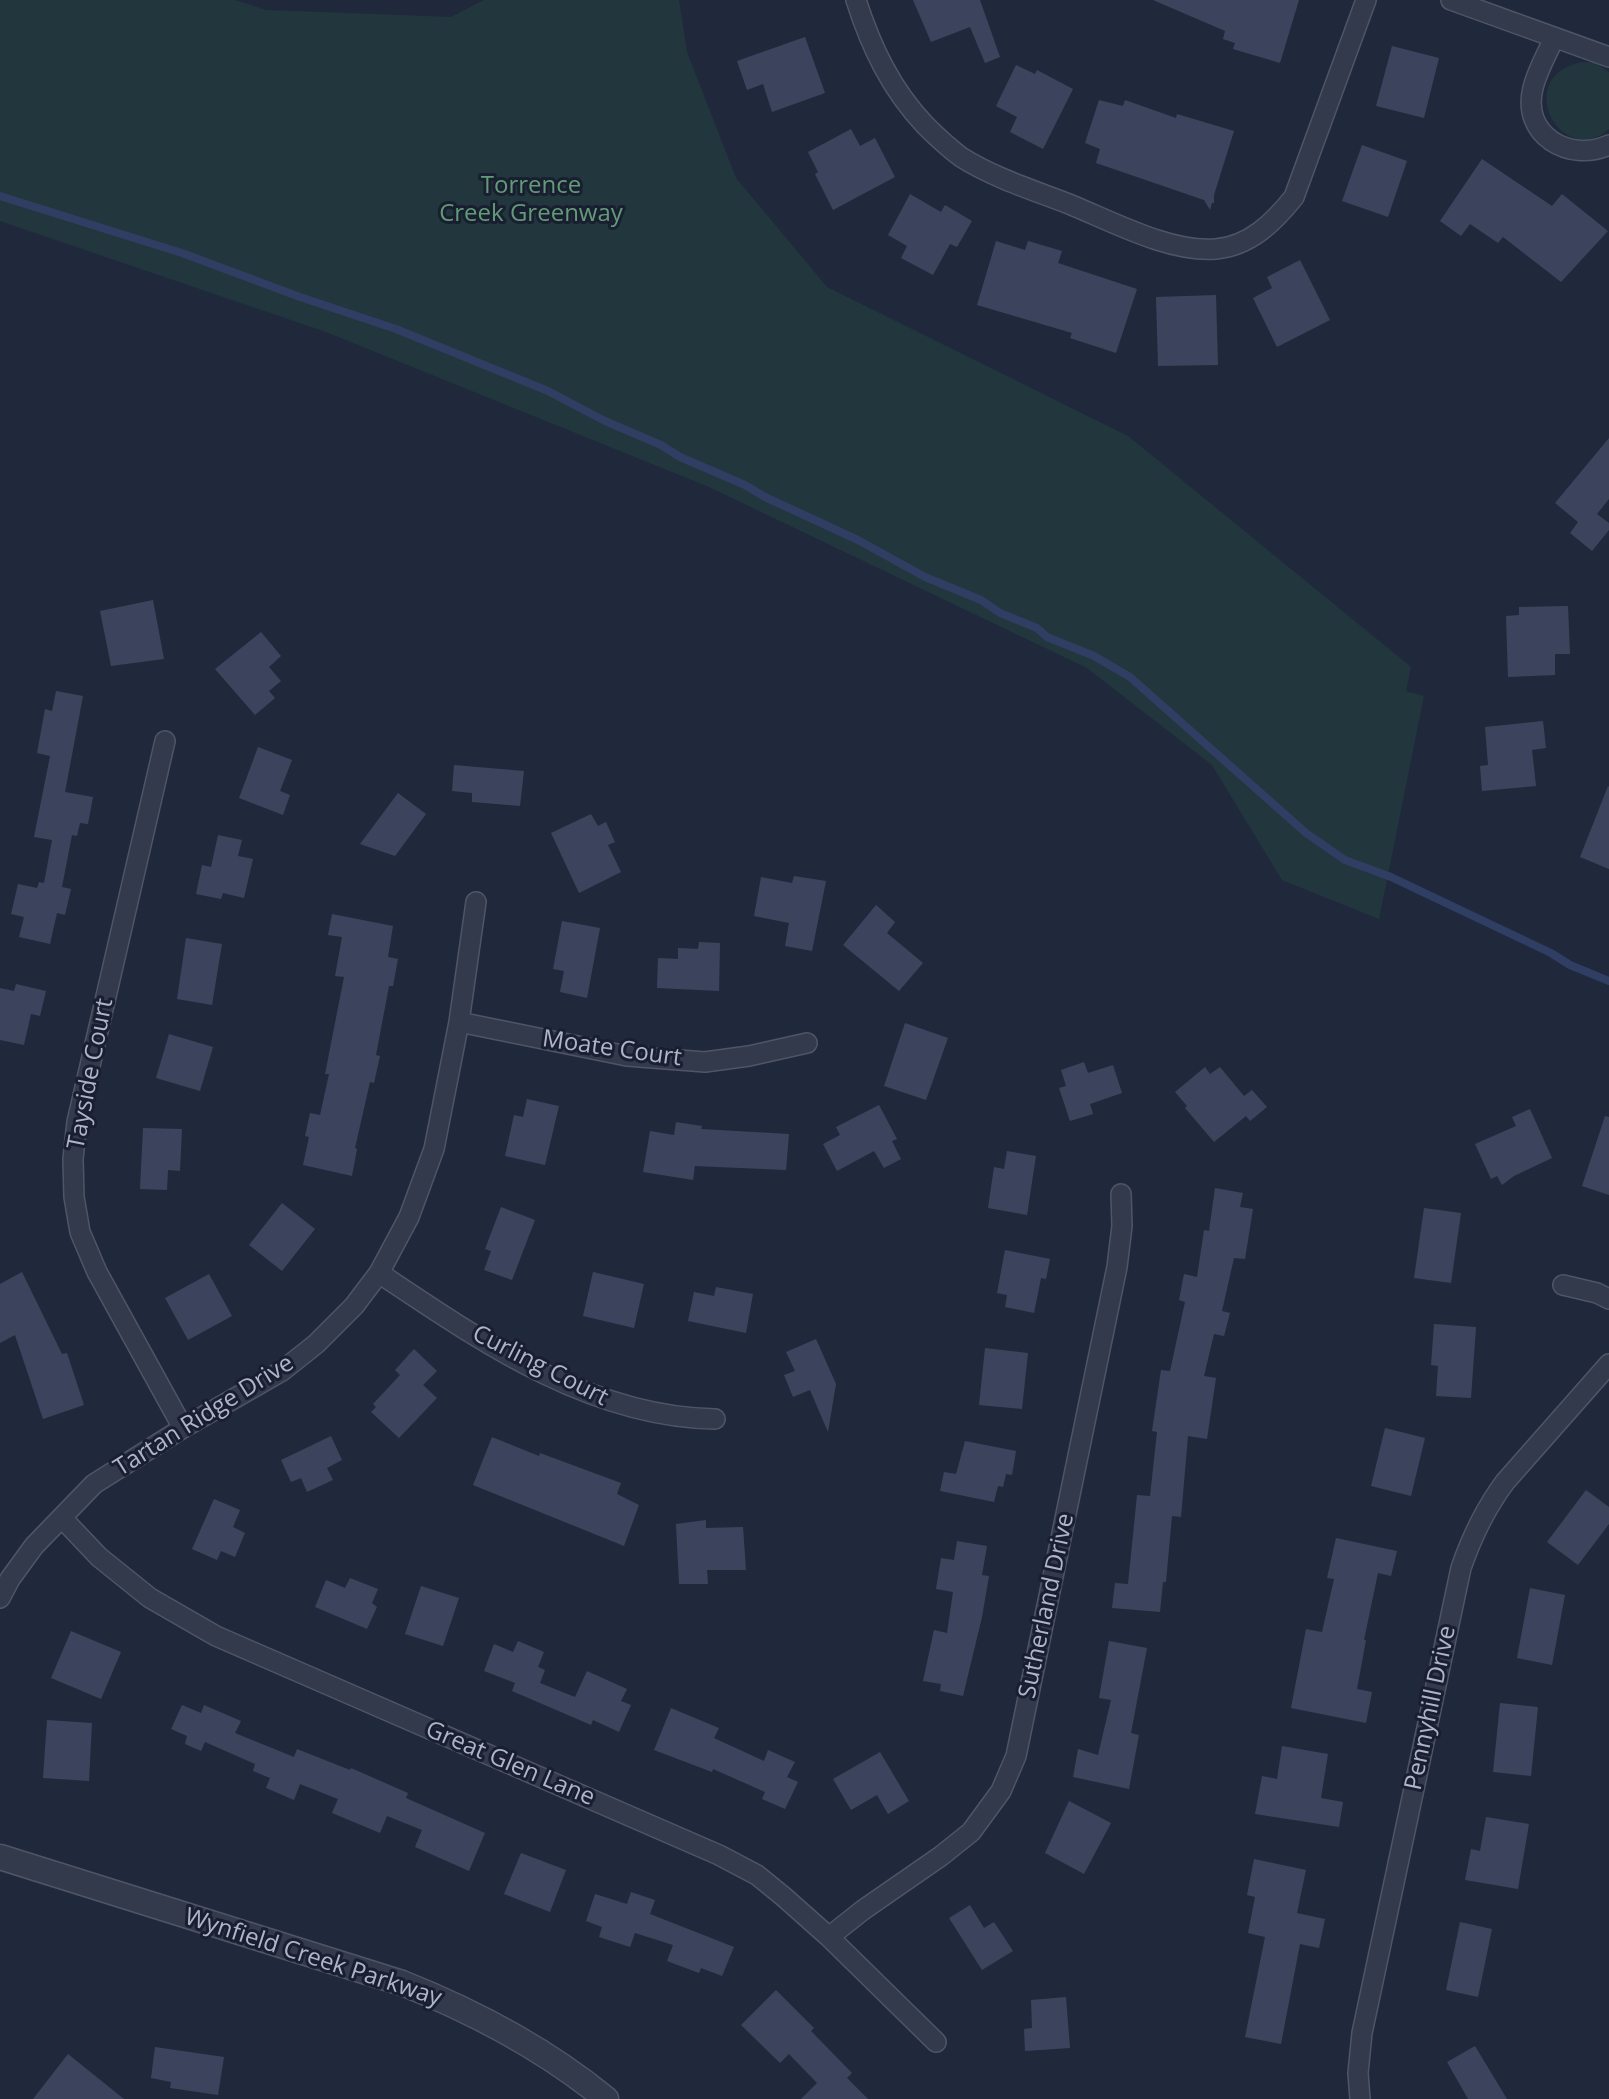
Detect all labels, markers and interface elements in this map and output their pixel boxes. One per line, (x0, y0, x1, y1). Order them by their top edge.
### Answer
park label: Torrence Creek Greenway (439, 172, 623, 228)
street label: Tayside Court (62, 996, 120, 1152)
street label: Moate Court (541, 1025, 683, 1073)
street label: Curling Court (467, 1319, 613, 1413)
street label: Tartan Ridge Drive (109, 1349, 299, 1483)
street label: Sutherland Drive (1013, 1511, 1081, 1701)
street label: Pennyhill Drive (1400, 1623, 1462, 1793)
street label: Great Glen Lane (421, 1715, 599, 1813)
street label: Wynfield Creek Parkway (181, 1903, 445, 2013)

